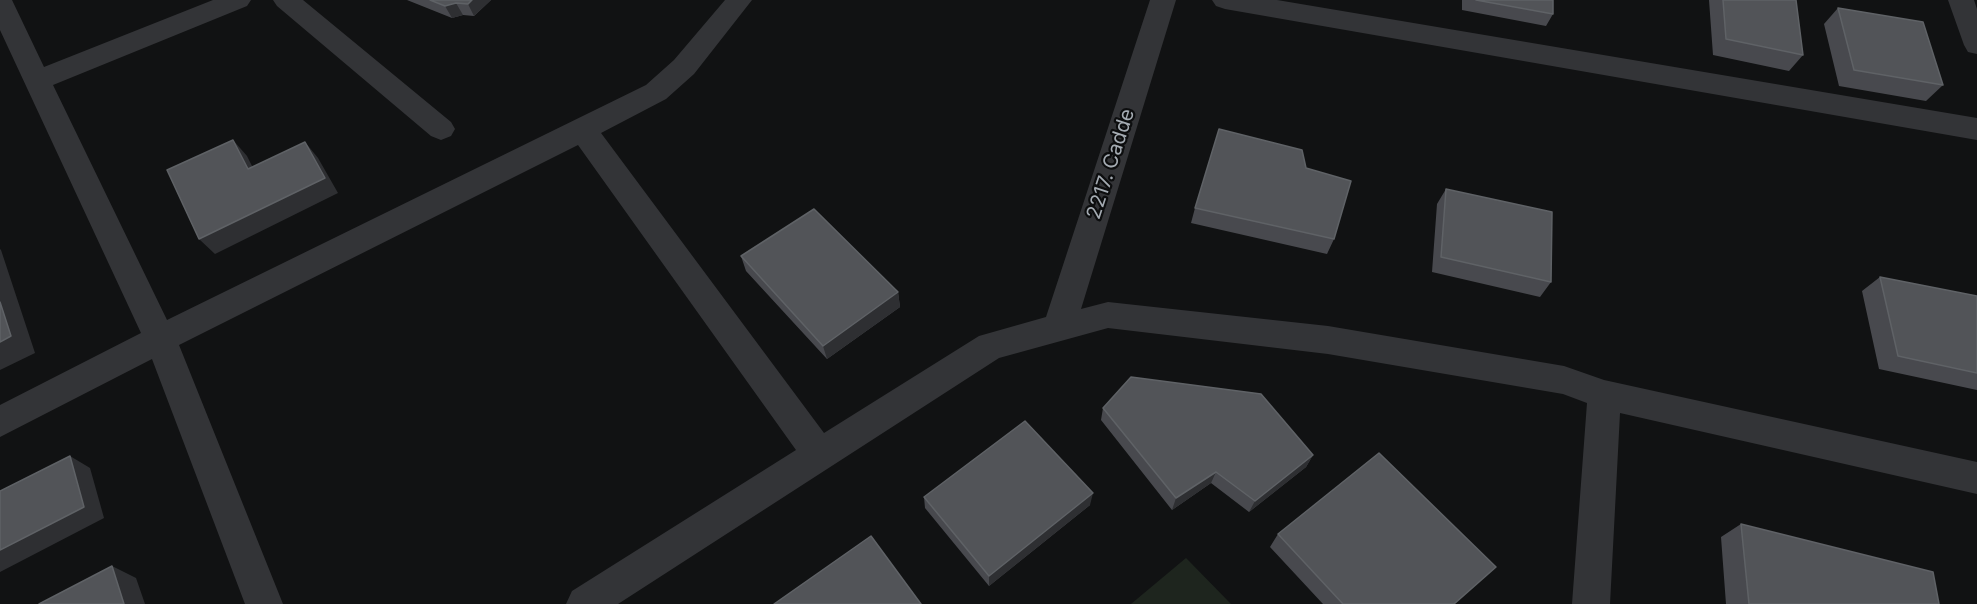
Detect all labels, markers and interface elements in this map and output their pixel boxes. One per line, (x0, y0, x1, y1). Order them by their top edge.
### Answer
street label: 2217. Cadde (1082, 106, 1140, 222)

